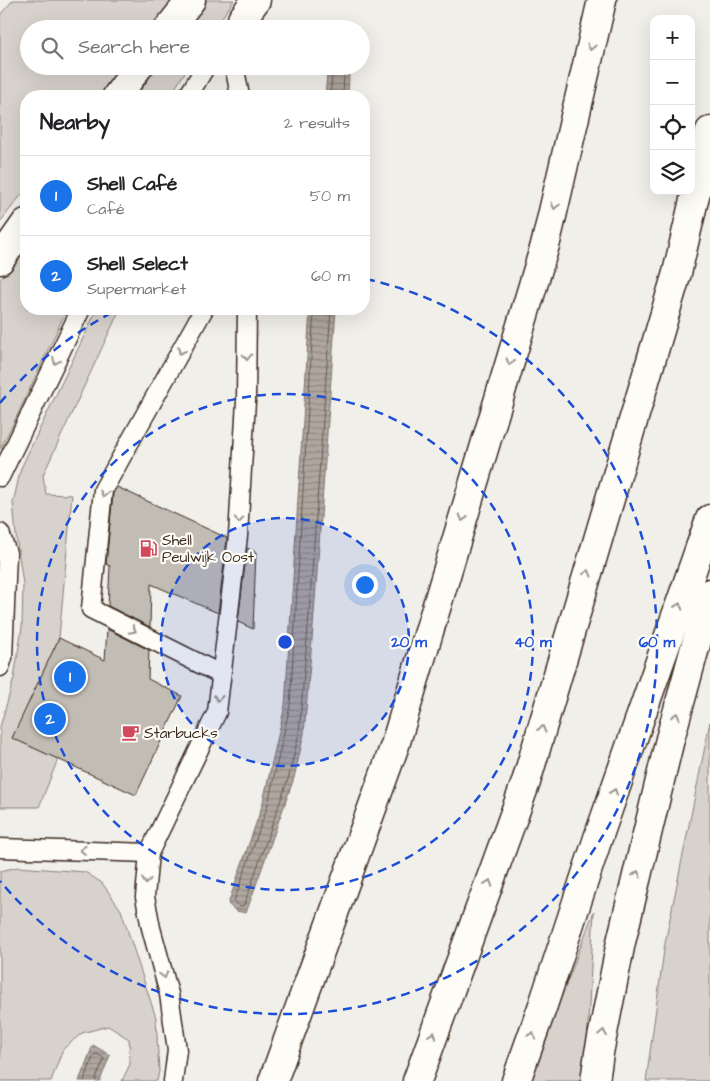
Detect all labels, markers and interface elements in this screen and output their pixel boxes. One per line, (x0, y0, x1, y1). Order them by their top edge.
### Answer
map controls (650, 15, 695, 195)
button: + (650, 15, 695, 60)
search box (20, 20, 370, 75)
icon: search (38, 34, 66, 62)
text: Search here (78, 34, 190, 61)
one-way arrow (586, 43, 597, 52)
button: − (650, 60, 695, 105)
button: locate (650, 105, 695, 150)
text: Nearby (40, 108, 110, 137)
text: 2 results (284, 112, 350, 134)
button: layers (650, 150, 695, 195)
text: Shell Café (87, 171, 177, 198)
text: 1 (55, 185, 57, 207)
text: 50 m (310, 185, 350, 207)
text: Café (87, 198, 125, 220)
one-way arrow (550, 201, 561, 210)
text: Shell Select (87, 251, 188, 278)
text: 2 (51, 265, 61, 287)
text: 60 m (311, 265, 350, 287)
text: Supermarket (87, 278, 186, 300)
one-way arrow (177, 346, 187, 355)
one-way arrow (242, 354, 252, 362)
one-way arrow (52, 356, 62, 365)
one-way arrow (506, 357, 516, 366)
one-way arrow (99, 490, 110, 499)
one-way arrow (459, 513, 469, 521)
one-way arrow (234, 516, 245, 524)
place label: Shell Peulwijk Oost (162, 530, 254, 568)
fuel station icon: Shell Peulwijk Oost (138, 539, 158, 559)
one-way arrow (582, 569, 592, 578)
your location (352, 572, 378, 598)
one-way arrow (674, 602, 684, 611)
one-way arrow (128, 624, 137, 634)
text: 20 m (390, 632, 427, 653)
text: 40 m (514, 632, 552, 653)
text: 60 m (639, 632, 676, 653)
centre of rings (276, 633, 294, 651)
pin: 1 (54, 658, 86, 696)
one-way arrow (213, 695, 224, 703)
pin: 2 (34, 700, 66, 738)
one-way arrow (671, 713, 681, 721)
cafe icon: Starbucks (120, 723, 140, 743)
place label: Starbucks (144, 723, 218, 744)
one-way arrow (536, 725, 546, 733)
one-way arrow (608, 789, 618, 797)
one-way arrow (79, 845, 87, 856)
one-way arrow (631, 870, 642, 879)
one-way arrow (141, 877, 152, 885)
one-way arrow (483, 879, 493, 887)
one-way arrow (158, 971, 168, 979)
one-way arrow (598, 1029, 608, 1037)
one-way arrow (427, 1031, 437, 1040)
one-way arrow (526, 1031, 536, 1040)

